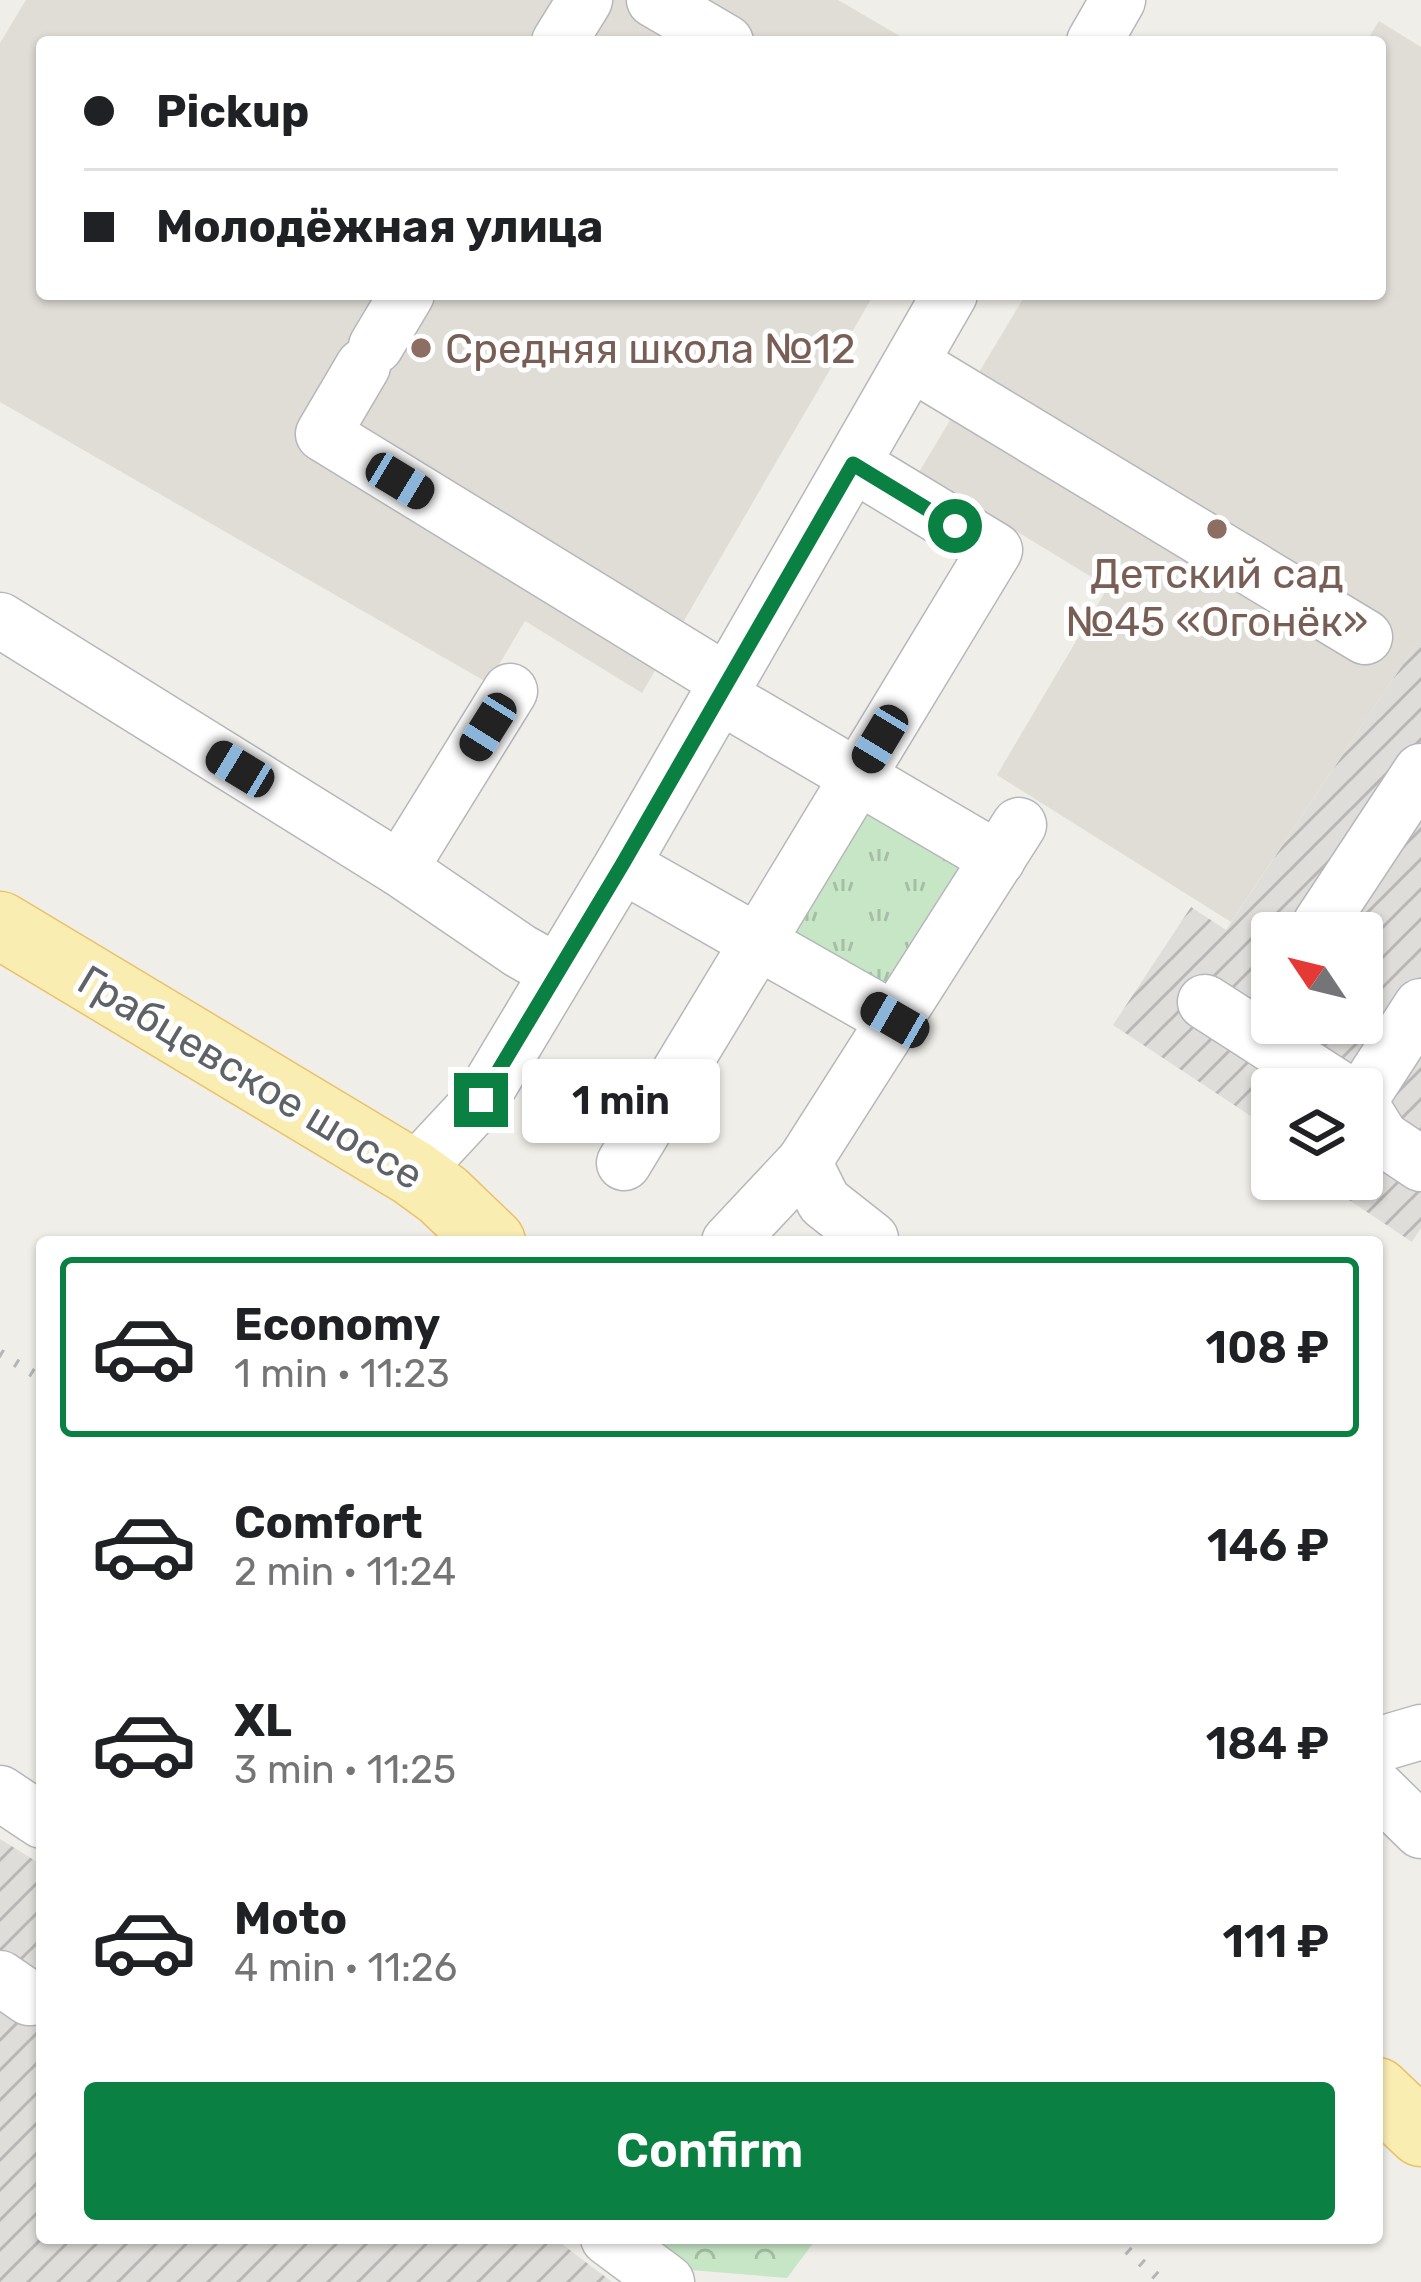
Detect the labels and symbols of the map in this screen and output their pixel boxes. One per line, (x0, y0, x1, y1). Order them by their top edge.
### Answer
place label: Средняя школа №12 (445, 324, 856, 374)
marker: Средняя школа №12 (408, 335, 434, 361)
car (360, 447, 440, 515)
route start (928, 499, 982, 553)
marker: Детский сад №45 «Огонёк» (1204, 516, 1230, 542)
place label: Детский сад №45 «Огонёк» (1066, 549, 1368, 647)
car (454, 687, 522, 767)
car (846, 699, 914, 779)
car (200, 735, 280, 803)
north arrow (1251, 912, 1383, 1044)
street label: Грабцевское шоссе (69, 955, 432, 1201)
car (855, 986, 935, 1054)
callout: 1 min (523, 1058, 721, 1142)
route end (454, 1073, 508, 1127)

